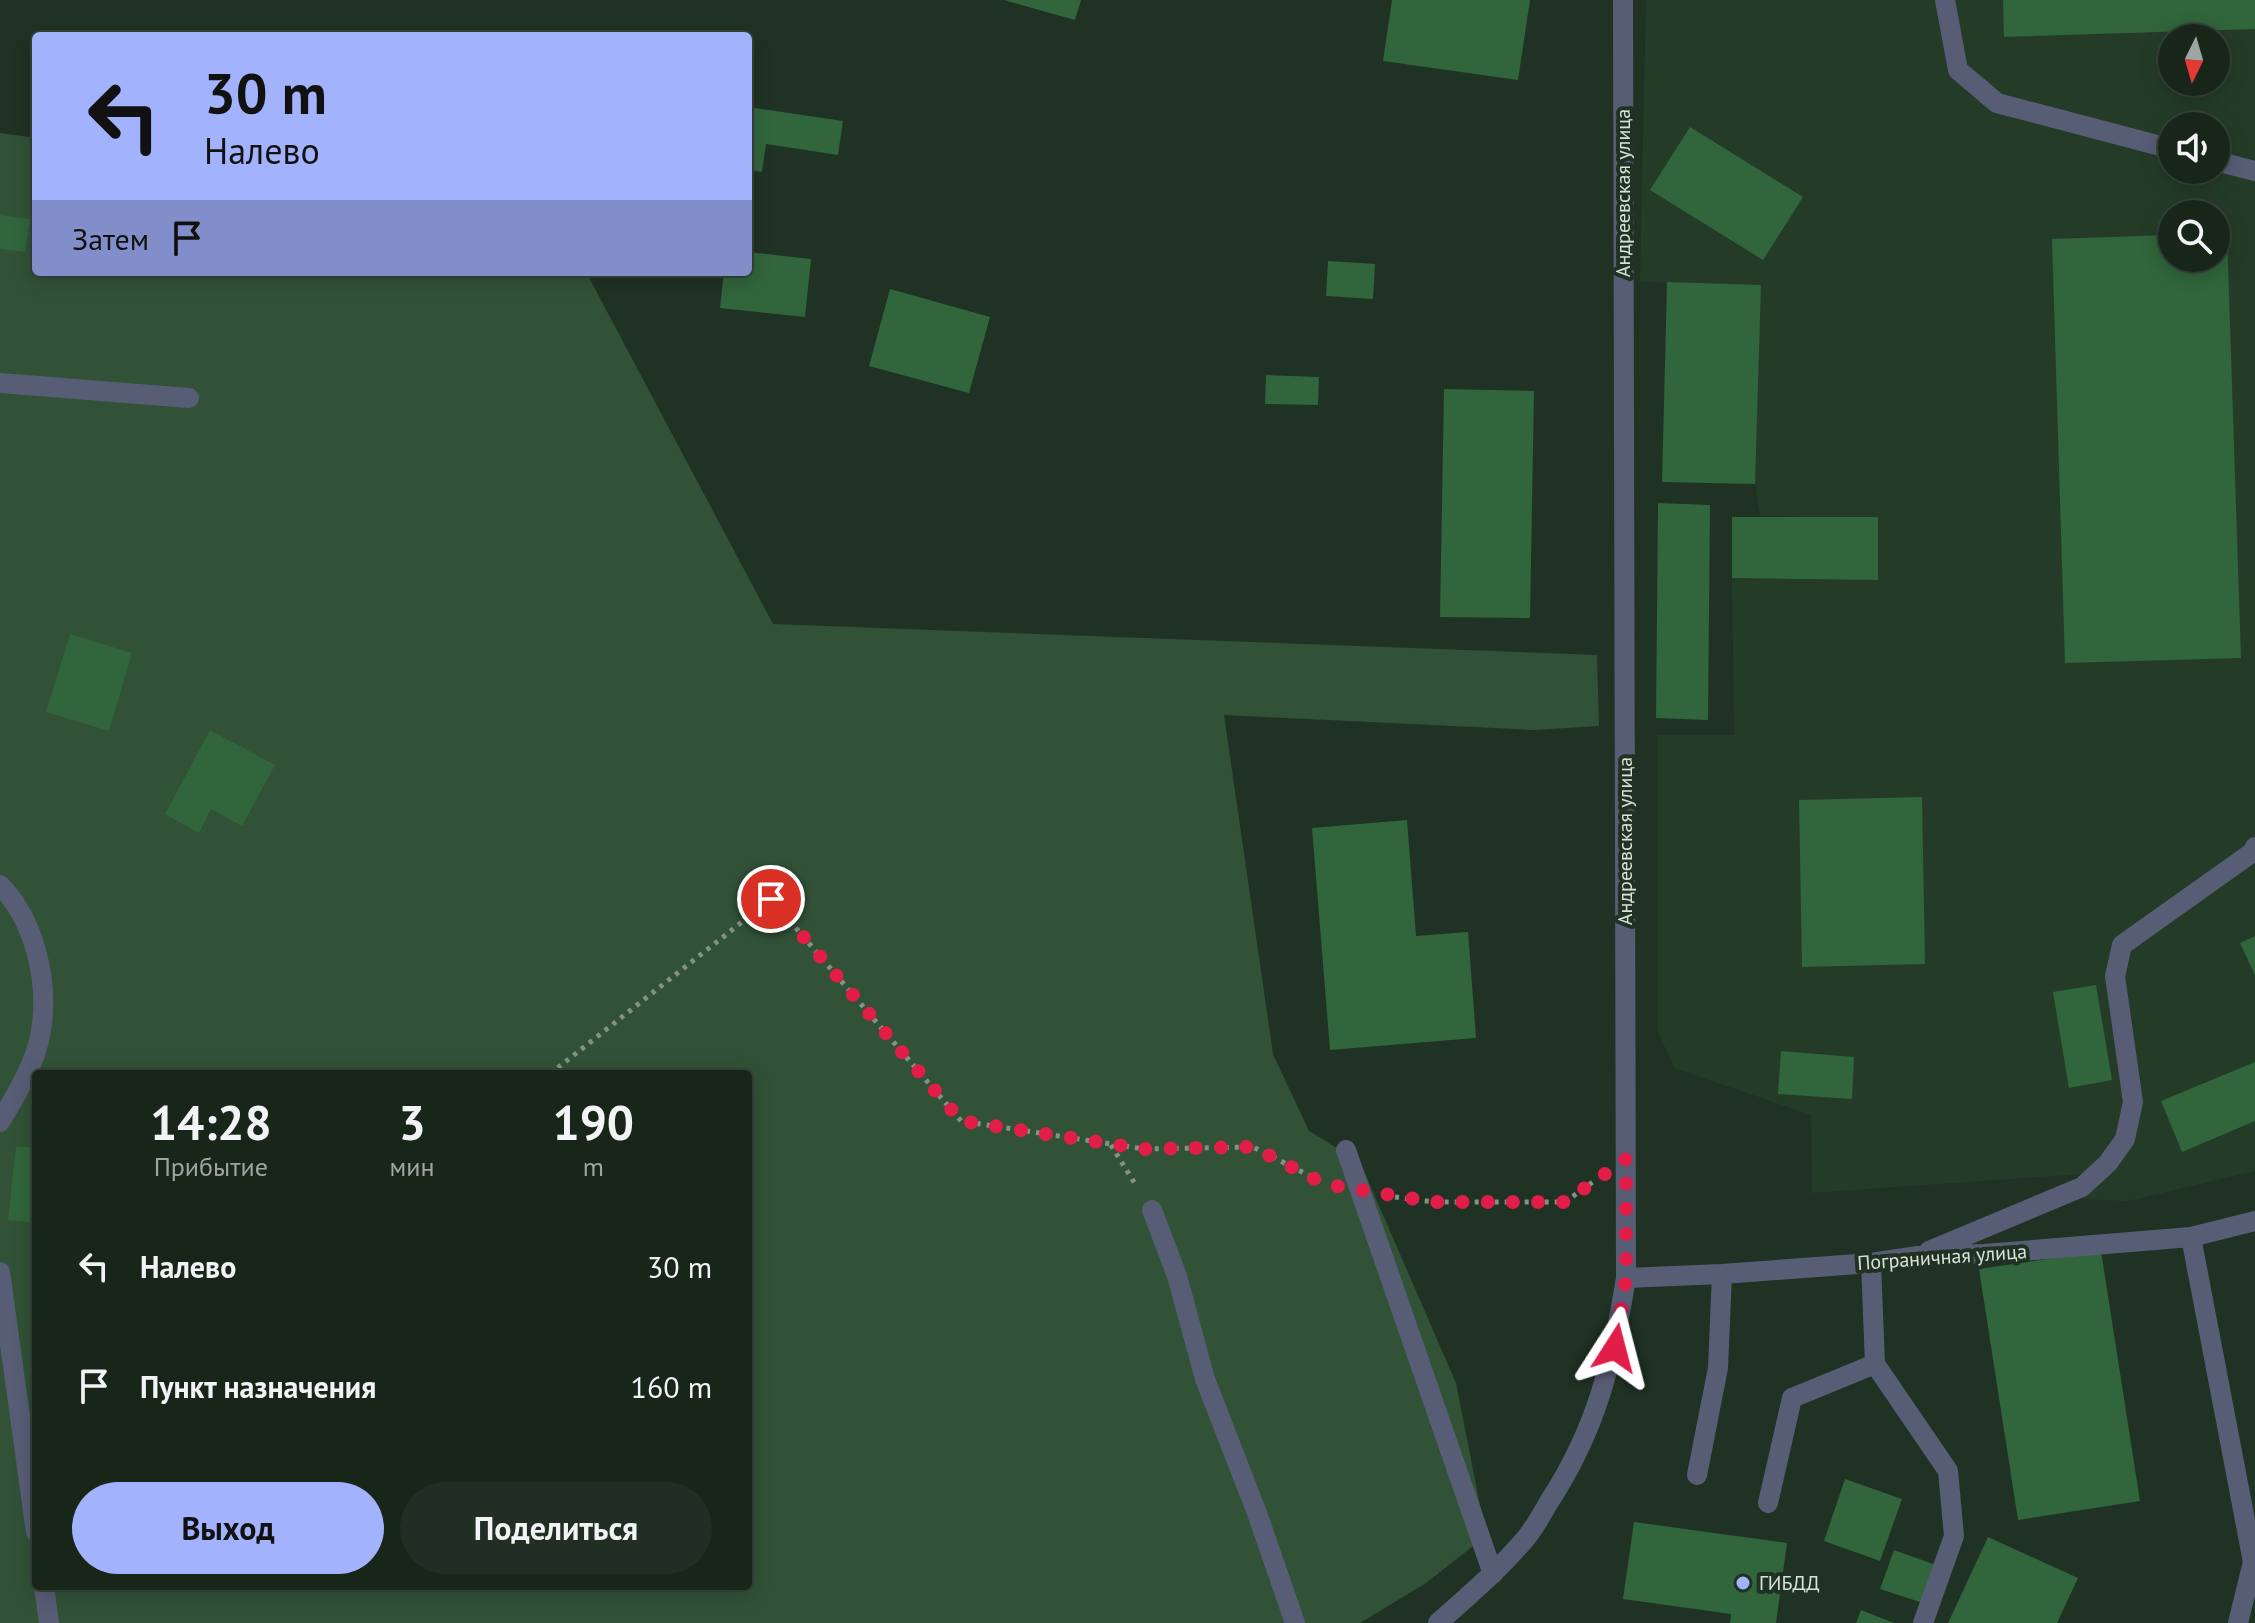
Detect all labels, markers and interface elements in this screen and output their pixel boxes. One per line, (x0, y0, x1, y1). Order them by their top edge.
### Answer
north arrow (2158, 24, 2230, 96)
map controls (2158, 24, 2230, 272)
text: 30 m (204, 57, 327, 129)
icon: left (72, 64, 176, 168)
street label: Андреевская улица (1610, 109, 1636, 277)
button: sound (2158, 112, 2230, 184)
text: Налево (204, 127, 320, 174)
button: search (2158, 200, 2230, 272)
icon: arrive (165, 216, 209, 260)
text: Затем (72, 219, 149, 258)
street label: Андреевская улица (1612, 757, 1638, 925)
pin (737, 865, 805, 933)
icon: arrive (749, 877, 793, 921)
text: 14:28 (150, 1091, 272, 1153)
text: 3 (398, 1091, 426, 1153)
text: 190 (552, 1091, 634, 1153)
text: Прибытие (154, 1150, 268, 1183)
text: мин (390, 1150, 435, 1183)
text: m (583, 1150, 604, 1183)
street label: Пограничная улица (1856, 1238, 2028, 1276)
icon: left (72, 1244, 116, 1288)
text: Налево (140, 1247, 236, 1286)
text: 30 m (647, 1247, 712, 1286)
position arrow (1573, 1306, 1657, 1390)
icon: arrive (72, 1364, 116, 1408)
text: Пункт назначения (140, 1367, 376, 1406)
text: 160 m (631, 1367, 712, 1406)
button: Выход (72, 1482, 384, 1574)
button: Поделиться (400, 1482, 712, 1574)
place label: ГИБДД (1759, 1570, 1820, 1596)
marker: ГИБДД (1734, 1574, 1752, 1592)

